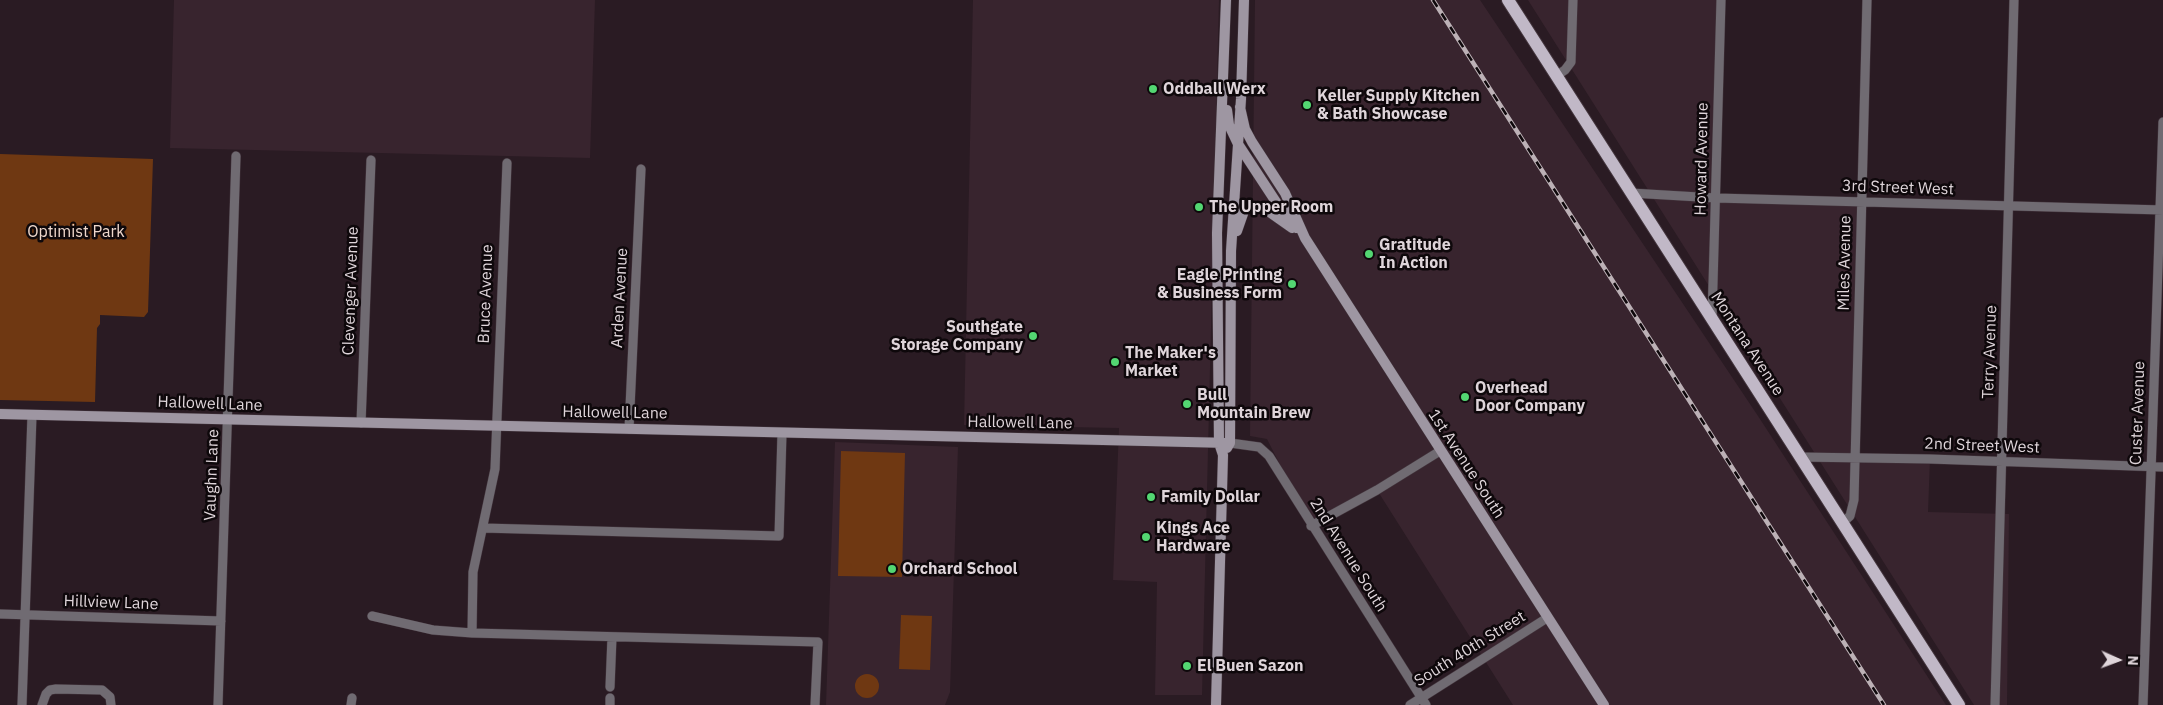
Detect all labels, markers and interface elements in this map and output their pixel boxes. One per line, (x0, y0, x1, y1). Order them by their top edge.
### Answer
place label: Oddball Werx (1163, 79, 1266, 99)
marker: Oddball Werx (1147, 83, 1159, 95)
place label: Keller Supply Kitchen & Bath Showcase (1317, 86, 1480, 124)
marker: Keller Supply Kitchen & Bath Showcase (1301, 99, 1313, 111)
street label: Howard Avenue (1691, 102, 1713, 216)
street label: 3rd Street West (1842, 176, 1954, 200)
place label: The Upper Room (1209, 197, 1333, 217)
marker: The Upper Room (1193, 201, 1205, 213)
street label: Miles Avenue (1835, 215, 1855, 311)
park label: Optimist Park (27, 222, 125, 242)
street label: Clevenger Avenue (339, 226, 363, 356)
place label: Gratitude In Action (1379, 235, 1451, 273)
street label: Bruce Avenue (475, 244, 497, 344)
street label: Arden Avenue (608, 247, 632, 349)
marker: Gratitude In Action (1363, 248, 1375, 260)
place label: Eagle Printing & Business Form (1157, 265, 1282, 303)
marker: Eagle Printing & Business Form (1286, 278, 1298, 290)
street label: Montana Avenue (1706, 288, 1788, 400)
street label: Terry Avenue (1979, 305, 2001, 399)
place label: Southgate Storage Company (891, 317, 1023, 355)
marker: Southgate Storage Company (1027, 330, 1039, 342)
place label: The Maker's Market (1125, 343, 1216, 381)
marker: The Maker's Market (1109, 356, 1121, 368)
street label: Custer Avenue (2127, 361, 2149, 465)
place label: Overhead Door Company (1475, 378, 1585, 416)
place label: Bull Mountain Brew (1197, 385, 1311, 423)
marker: Overhead Door Company (1459, 391, 1471, 403)
street label: Hallowell Lane (157, 393, 263, 415)
marker: Bull Mountain Brew (1181, 398, 1193, 410)
street label: Hallowell Lane (562, 402, 668, 424)
street label: 1st Avenue South (1424, 406, 1508, 522)
street label: Hallowell Lane (967, 412, 1073, 434)
street label: Vaughn Lane (201, 429, 223, 521)
street label: 2nd Street West (1924, 434, 2040, 458)
place label: Family Dollar (1161, 487, 1260, 507)
marker: Family Dollar (1145, 491, 1157, 503)
street label: 2nd Avenue South (1305, 494, 1391, 616)
place label: Kings Ace Hardware (1156, 518, 1231, 556)
marker: Kings Ace Hardware (1140, 531, 1152, 543)
place label: Orchard School (902, 559, 1017, 579)
marker: Orchard School (886, 563, 898, 575)
street label: Hillview Lane (63, 592, 159, 614)
street label: South 40th Street (1411, 607, 1529, 691)
north arrow (2093, 635, 2143, 685)
text: N (2124, 655, 2142, 666)
place label: El Buen Sazon (1197, 656, 1304, 676)
marker: El Buen Sazon (1181, 660, 1193, 672)

